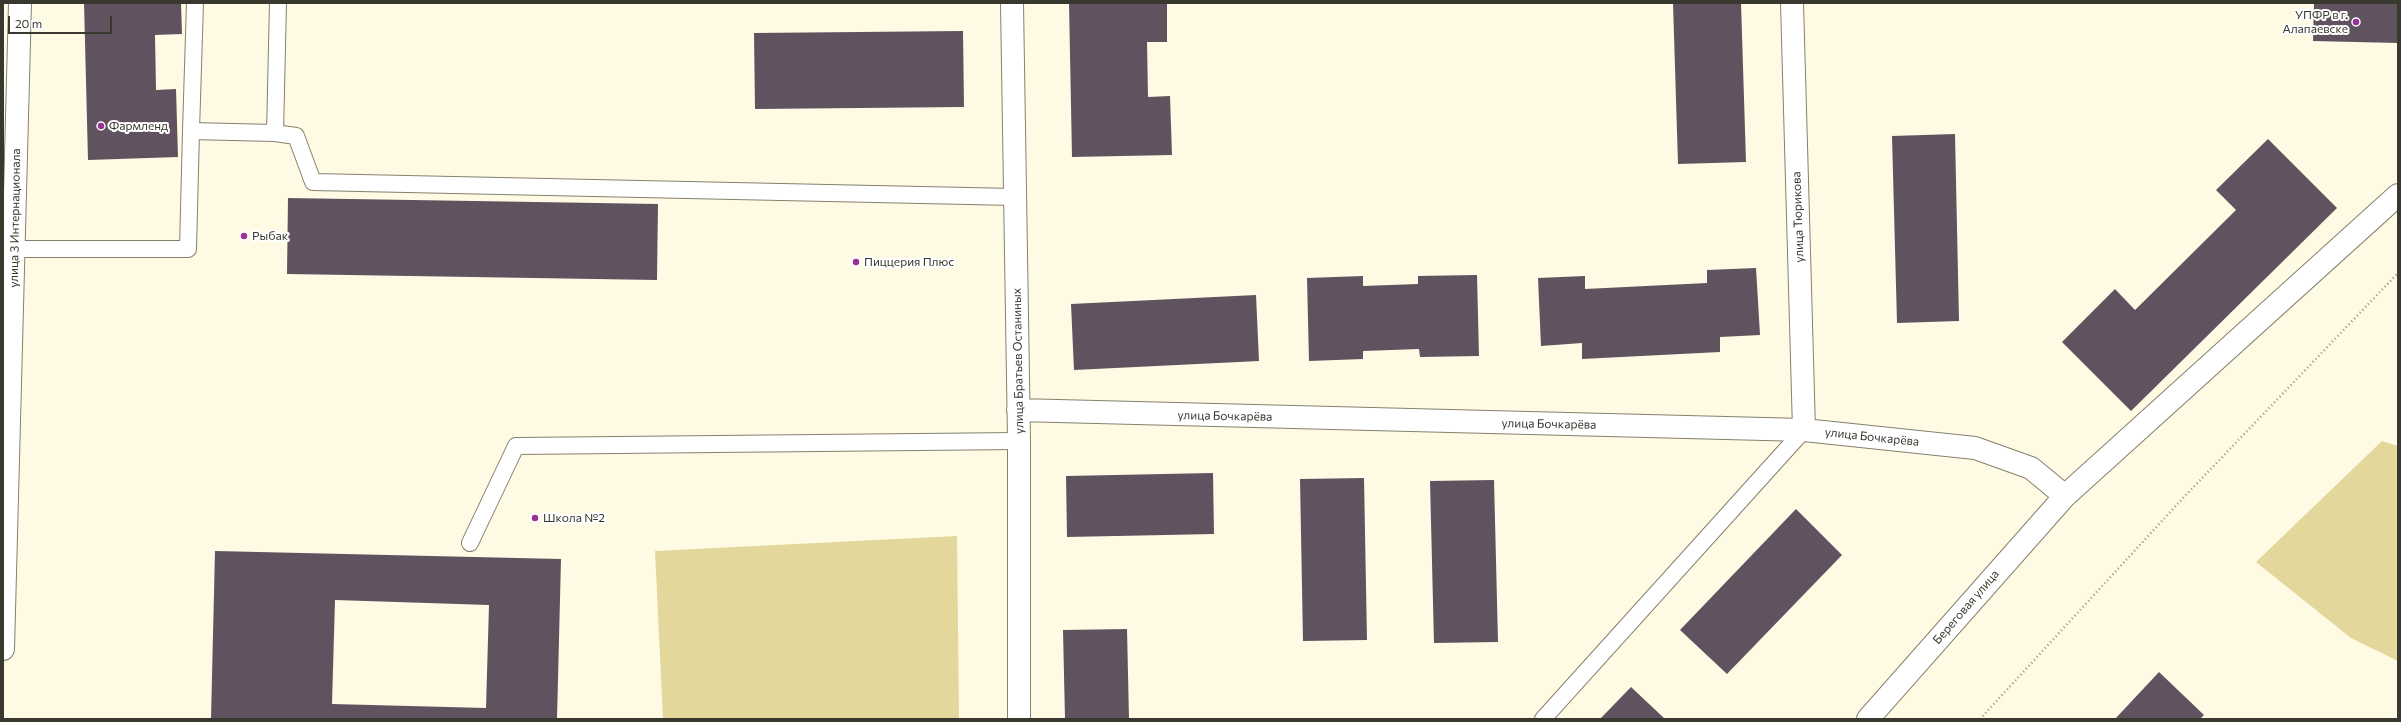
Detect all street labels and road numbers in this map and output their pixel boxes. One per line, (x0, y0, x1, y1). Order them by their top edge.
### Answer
street label: улица 3 Интернационала (7, 148, 23, 288)
street label: улица Тюрикова (1789, 171, 1807, 263)
street label: улица Братьев Останиных (1010, 288, 1026, 434)
street label: улица Бочкарёва (1178, 408, 1272, 424)
street label: улица Бочкарёва (1502, 416, 1596, 432)
street label: улица Бочкарёва (1824, 425, 1920, 449)
street label: Береговая улица (1930, 567, 2002, 647)

